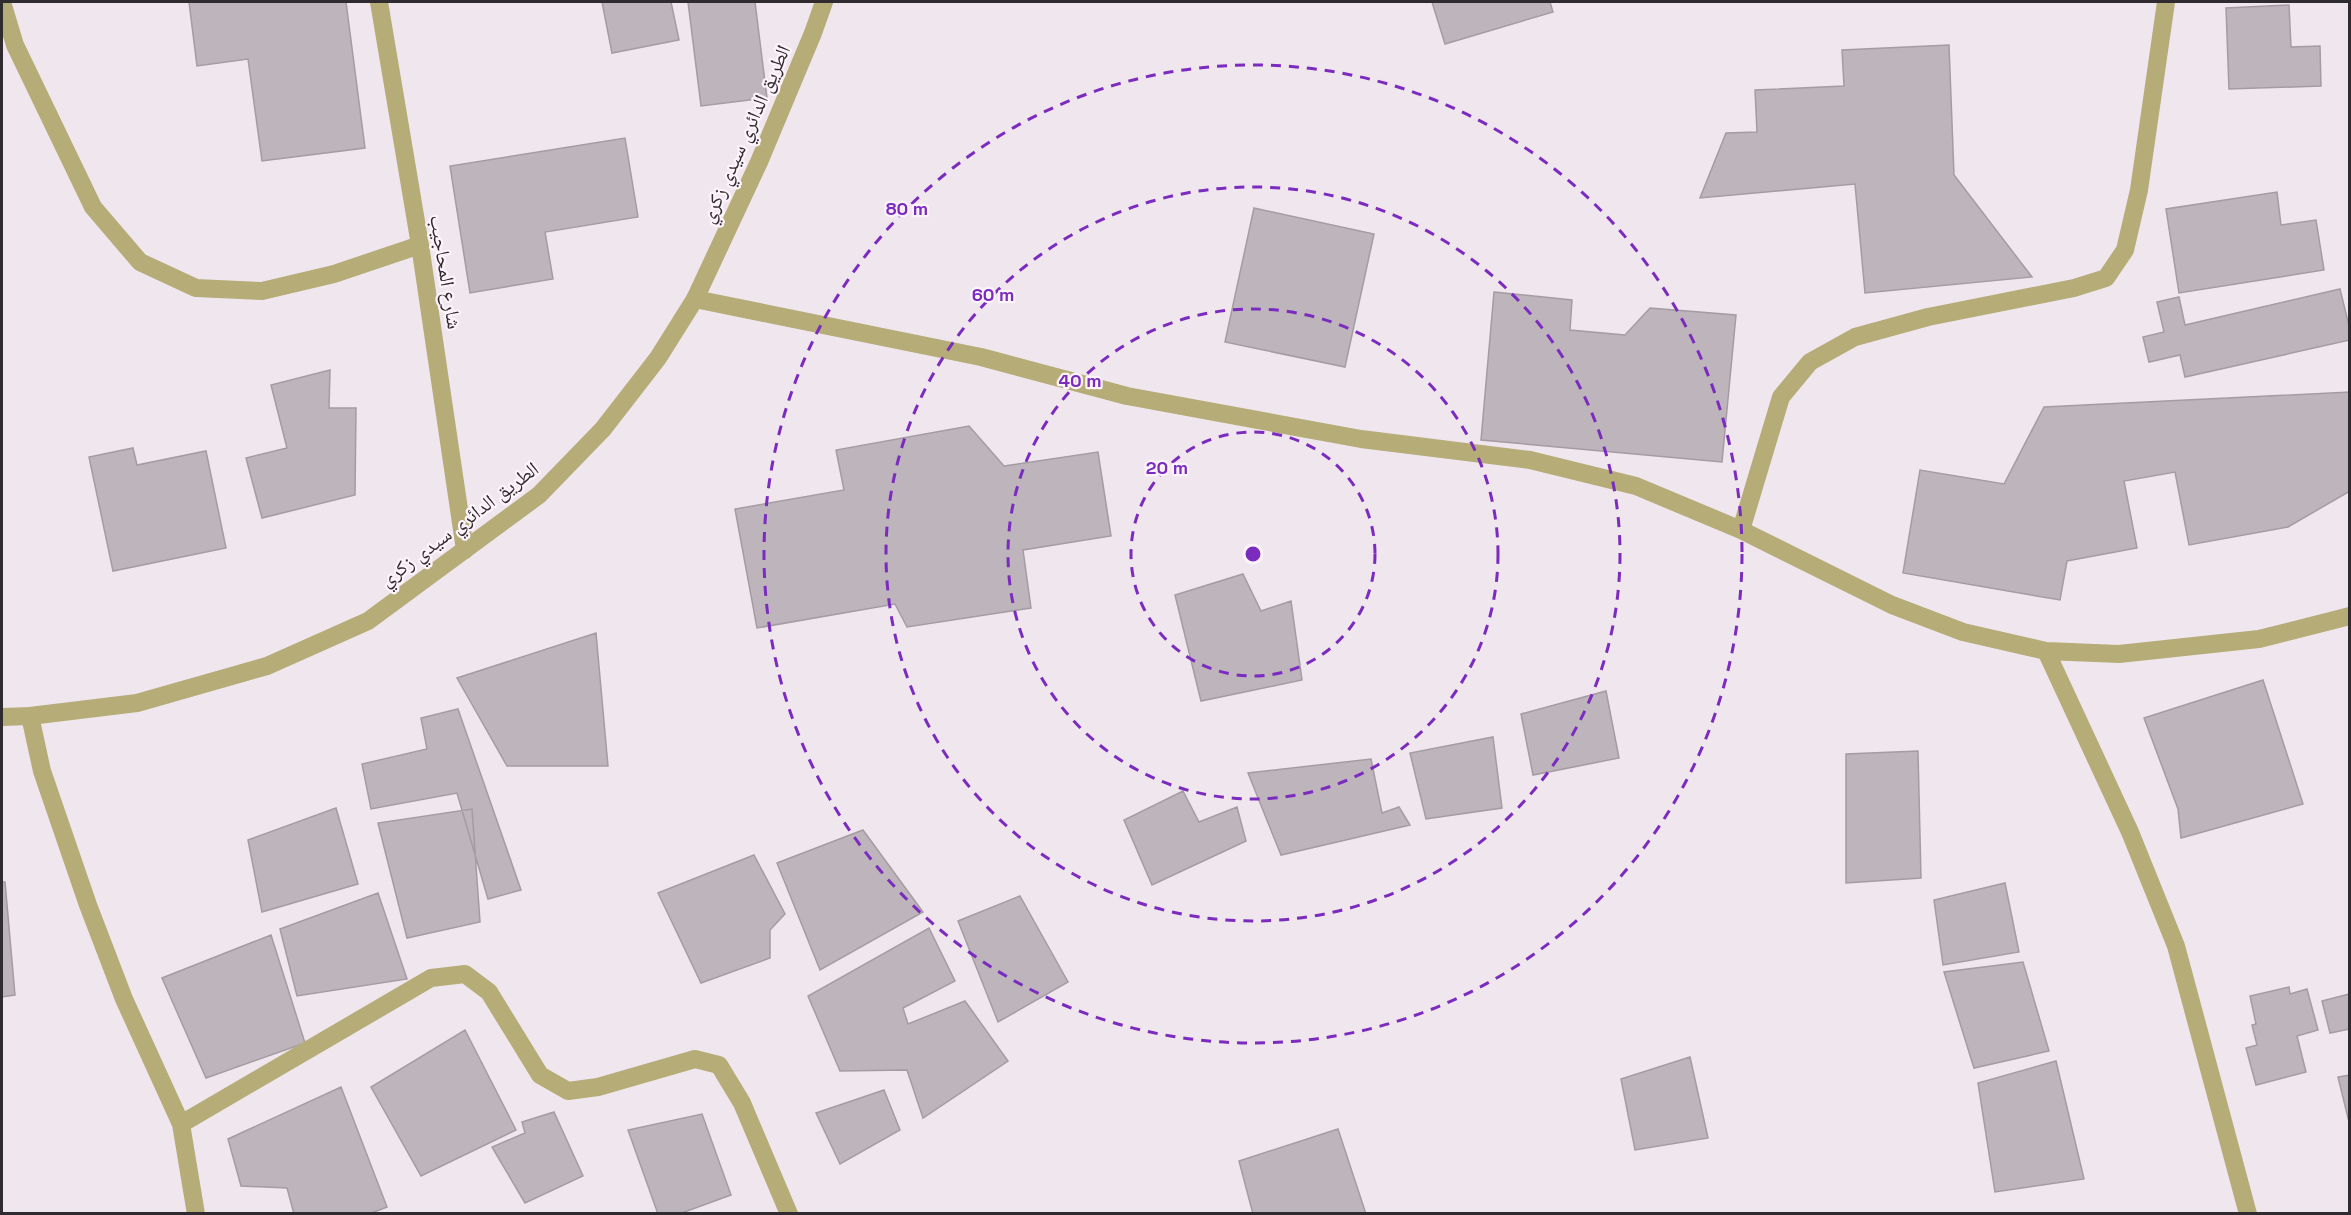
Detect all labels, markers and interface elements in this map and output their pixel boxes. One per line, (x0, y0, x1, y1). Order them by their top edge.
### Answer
street label: الطريق الدائري سيدي زكري (694, 41, 799, 229)
text: 80 m (886, 197, 928, 220)
street label: شارع المحاجيب (424, 213, 468, 331)
text: 60 m (972, 283, 1014, 306)
text: 40 m (1058, 369, 1102, 392)
street label: الطريق الدائري سيدي زكري (374, 456, 546, 595)
text: 20 m (1146, 456, 1188, 479)
centre of rings (1243, 544, 1263, 564)

